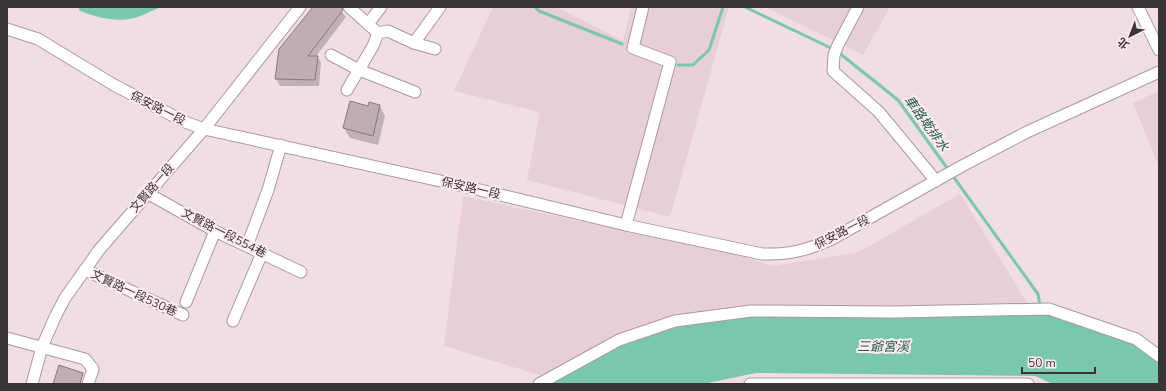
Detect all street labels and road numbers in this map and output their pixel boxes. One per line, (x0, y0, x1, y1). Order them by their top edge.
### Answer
street label: 保安路一段 (128, 87, 188, 129)
street label: 文賢路一段 (126, 160, 178, 216)
street label: 保安路一段 (440, 173, 502, 203)
street label: 文賢路一段554巷 (179, 205, 269, 261)
street label: 保安路一段 (812, 211, 872, 253)
street label: 文賢路一段530巷 (88, 266, 180, 320)

